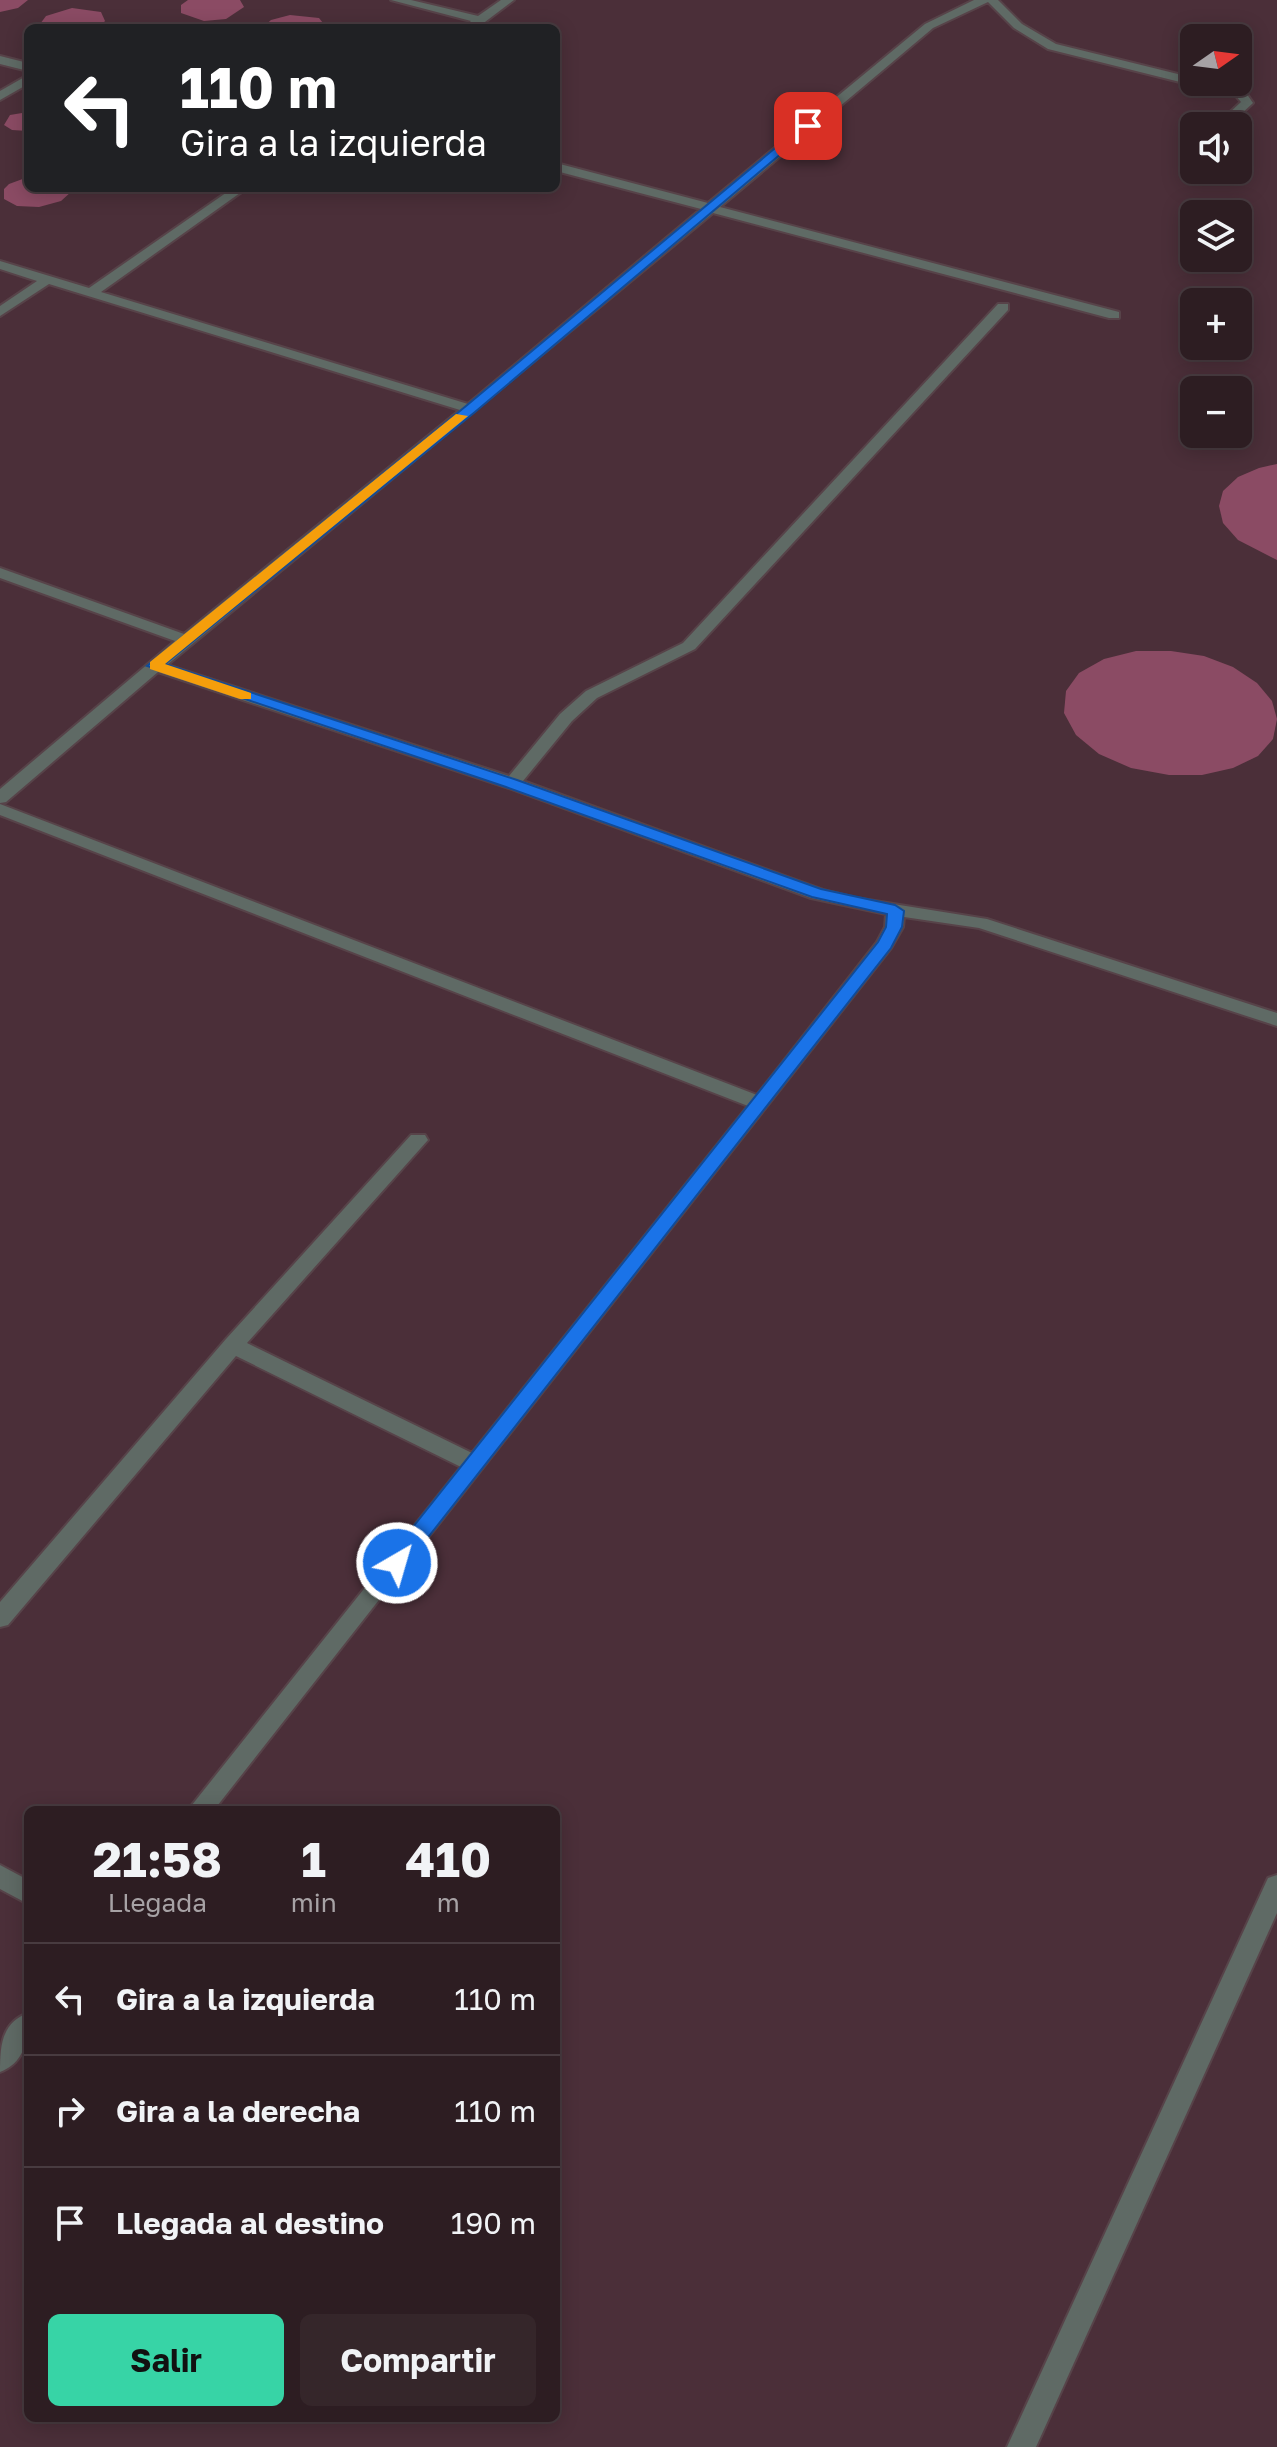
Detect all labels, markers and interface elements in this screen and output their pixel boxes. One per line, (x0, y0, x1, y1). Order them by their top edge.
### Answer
north arrow (1180, 24, 1252, 96)
map controls (1180, 24, 1252, 448)
text: 110 m (180, 53, 337, 120)
icon: left (48, 56, 152, 160)
pin (774, 92, 842, 160)
icon: arrive (786, 104, 830, 148)
button: sound (1180, 112, 1252, 184)
text: Gira a la izquierda (180, 121, 487, 164)
button: layers (1180, 200, 1252, 272)
button: + (1180, 288, 1252, 360)
button: − (1180, 376, 1252, 448)
position arrow (355, 1521, 439, 1605)
text: 21:58 (93, 1830, 222, 1888)
text: 1 (301, 1830, 326, 1888)
text: 410 (405, 1830, 491, 1888)
text: Llegada (108, 1887, 207, 1918)
text: min (291, 1887, 337, 1918)
text: m (437, 1887, 460, 1918)
icon: left (48, 1977, 92, 2021)
text: Gira a la izquierda (116, 1981, 375, 2017)
text: 110 m (454, 1981, 536, 2017)
icon: right (48, 2089, 92, 2133)
text: Gira a la derecha (116, 2093, 360, 2129)
text: 110 m (454, 2093, 536, 2129)
icon: arrive (48, 2201, 92, 2245)
text: Llegada al destino (116, 2205, 384, 2241)
text: 190 m (451, 2205, 536, 2241)
button: Salir (48, 2314, 284, 2406)
button: Compartir (300, 2314, 536, 2406)

